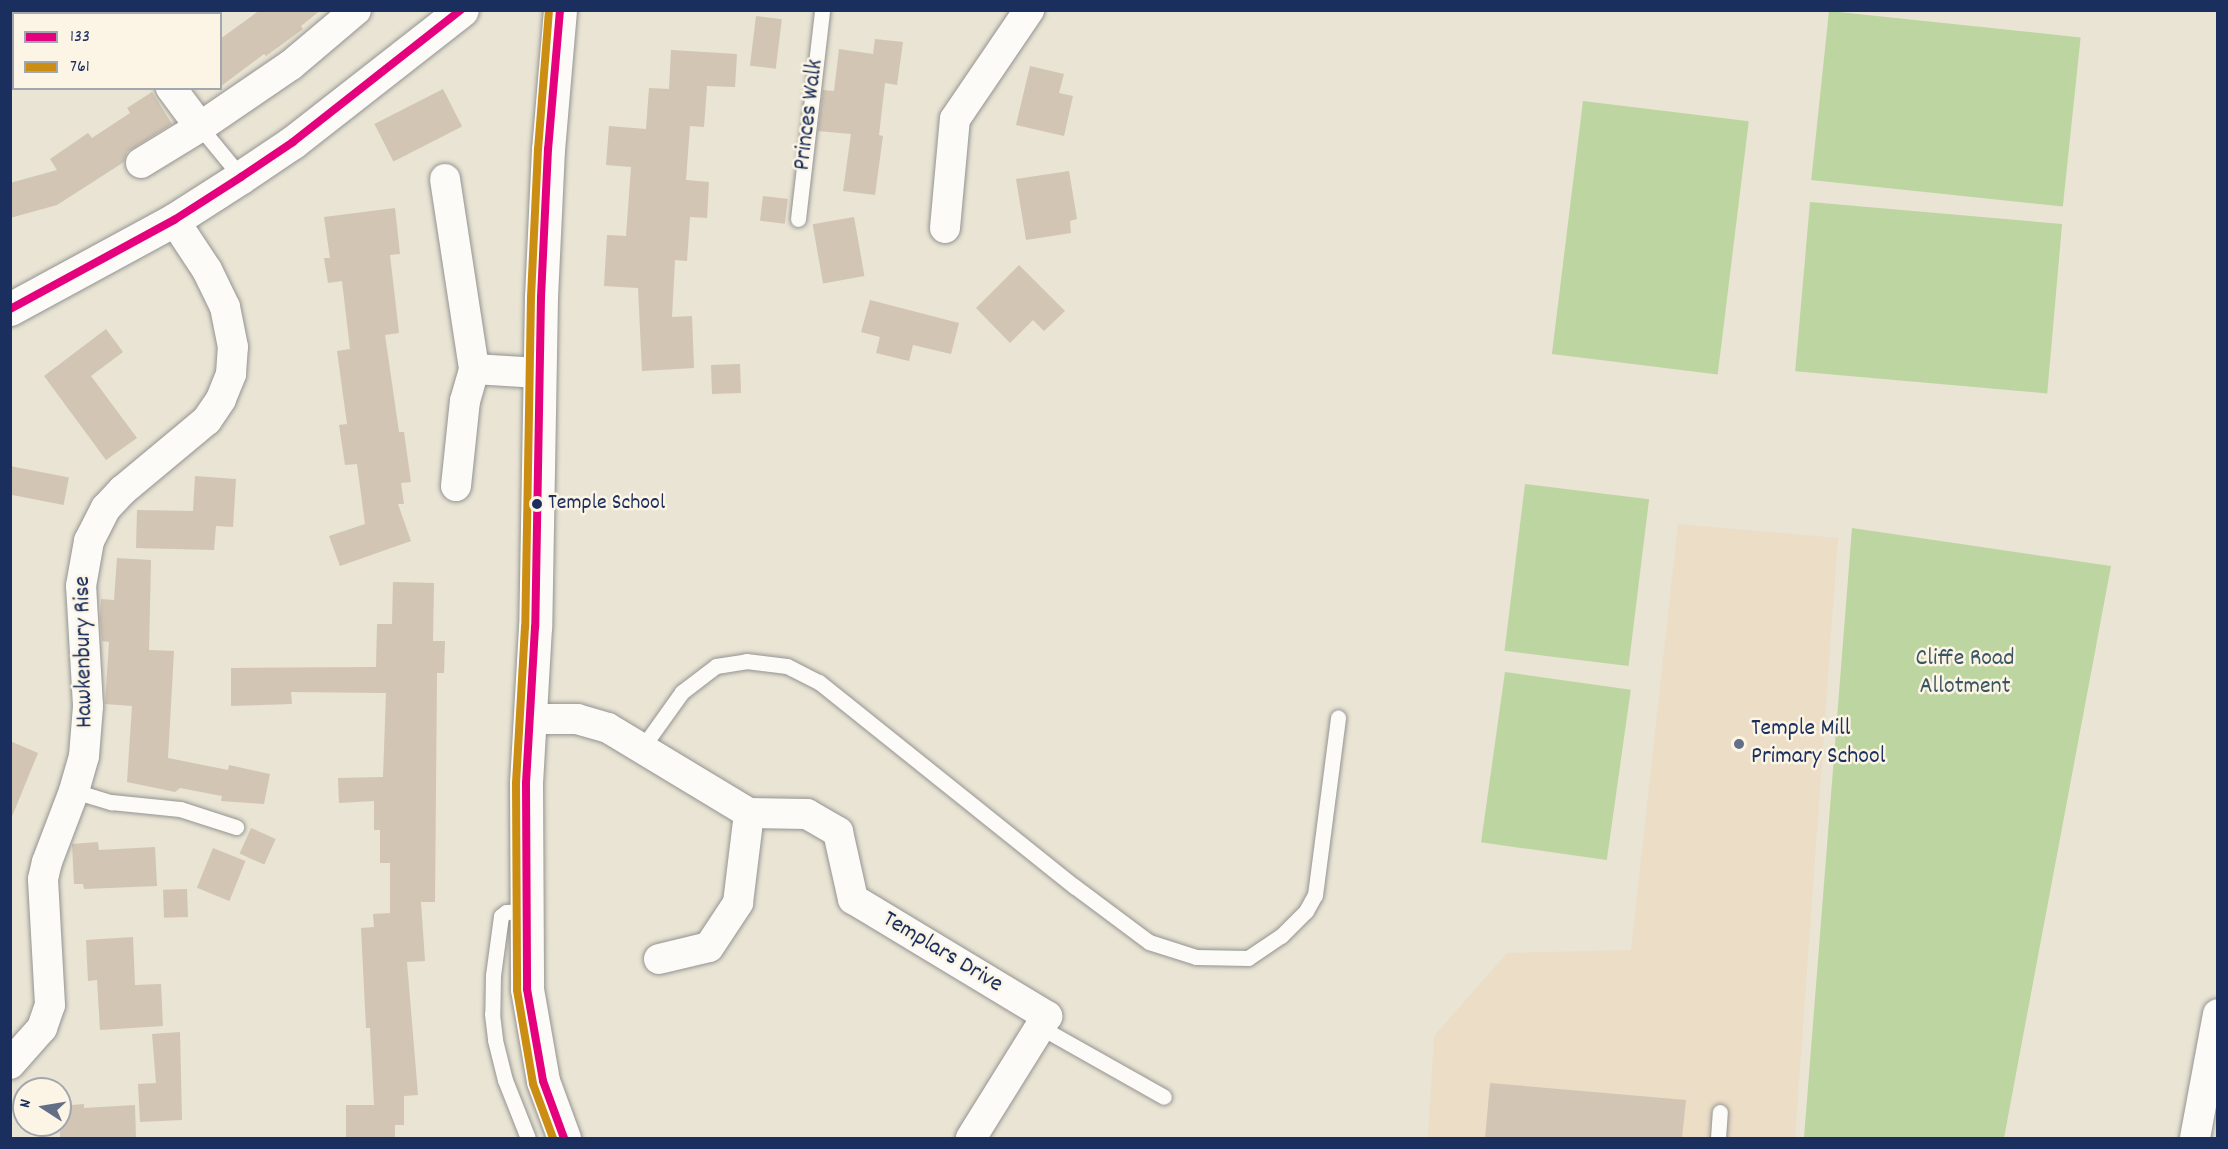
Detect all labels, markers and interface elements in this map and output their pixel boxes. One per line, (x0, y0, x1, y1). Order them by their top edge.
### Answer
legend (12, 12, 222, 90)
text: 133 (70, 25, 90, 50)
text: 761 (70, 55, 90, 80)
street label: Princes Walk (789, 58, 831, 172)
place label: Temple School (548, 491, 665, 517)
marker: Temple School (531, 498, 543, 510)
street label: Hawkenbury Rise (69, 576, 101, 728)
park label: Cliffe Road Allotment (1915, 646, 2015, 702)
place label: Temple Mill Primary School (1751, 716, 1885, 772)
marker: Temple Mill Primary School (1732, 737, 1746, 751)
street label: Templars Drive (877, 906, 1007, 1000)
north arrow (12, 1077, 72, 1137)
text: N (14, 1097, 38, 1110)

